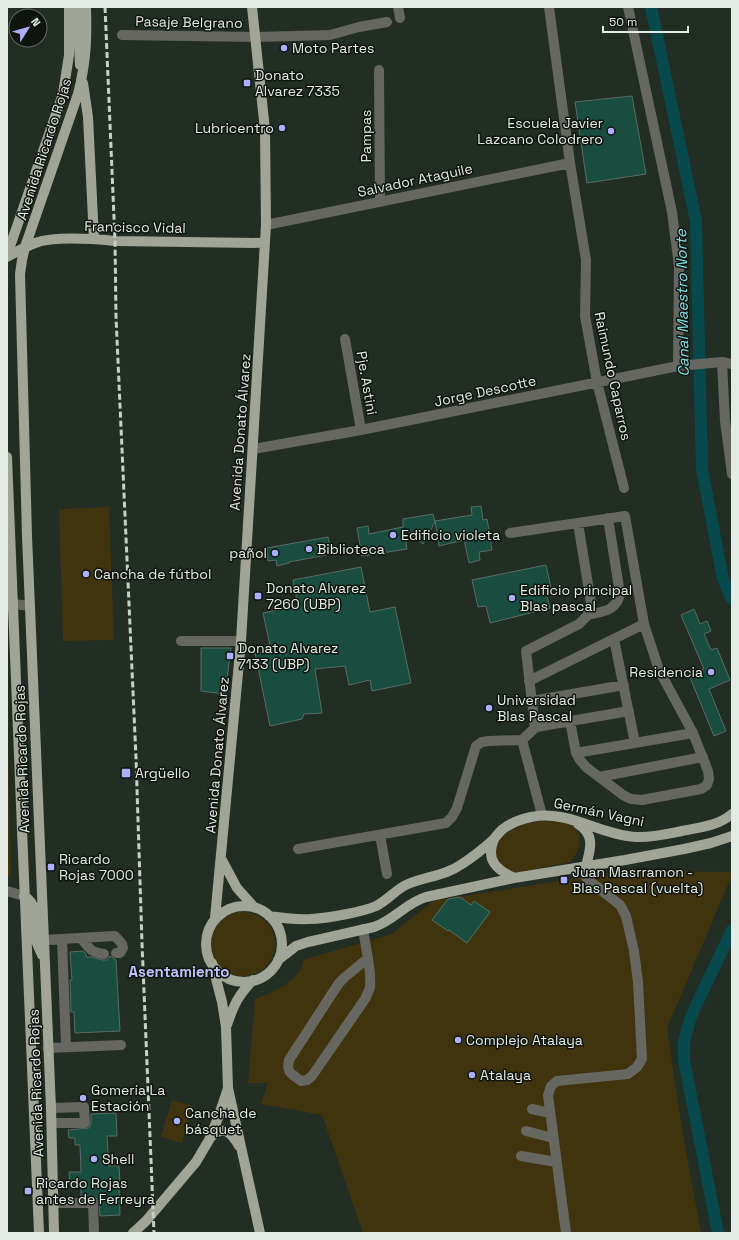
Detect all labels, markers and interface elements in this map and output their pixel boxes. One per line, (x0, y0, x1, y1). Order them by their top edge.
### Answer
north arrow (8, 8, 48, 48)
scale bar (603, 8, 688, 34)
street label: Pasaje Belgrano (135, 12, 243, 32)
text: 50 m (609, 14, 637, 30)
text: N (28, 15, 44, 29)
place label: Moto Partes (292, 39, 374, 57)
marker: Moto Partes (279, 43, 289, 53)
place label: Donato Alvarez 7335 (255, 66, 340, 100)
street label: Avenida Ricardo Rojas (13, 76, 75, 222)
marker: Donato Alvarez 7335 (242, 78, 252, 88)
street label: Pampas (357, 110, 375, 162)
place label: Escuela Javier Lazcano Colodrero (477, 114, 603, 148)
place label: Lubricentro (195, 119, 274, 137)
marker: Lubricentro (277, 123, 287, 133)
marker: Escuela Javier Lazcano Colodrero (606, 126, 616, 136)
street label: Salvador Ataguile (356, 159, 474, 201)
street label: Francisco Vidal (84, 217, 186, 237)
water label: Canal Maestro Norte (671, 228, 693, 377)
street label: Raimundo Caparros (591, 310, 635, 442)
street label: Pje. Astini (353, 350, 381, 416)
street label: Avenida Donato Álvarez (226, 353, 254, 511)
street label: Jorge Descotte (432, 371, 538, 411)
place label: Edificio violeta (401, 526, 500, 544)
marker: Edificio violeta (388, 530, 398, 540)
place label: Biblioteca (317, 540, 385, 558)
place label: pañol (229, 544, 267, 562)
marker: Biblioteca (304, 544, 314, 554)
marker: pañol (270, 548, 280, 558)
place label: Cancha de fútbol (94, 565, 211, 583)
marker: Cancha de fútbol (81, 569, 91, 579)
place label: Donato Alvarez 7260 (UBP) (266, 579, 366, 613)
place label: Edificio principal Blas pascal (520, 581, 632, 615)
marker: Donato Alvarez 7260 (UBP) (253, 591, 263, 601)
marker: Edificio principal Blas pascal (507, 593, 517, 603)
place label: Donato Alvarez 7133 (UBP) (238, 639, 338, 673)
marker: Donato Alvarez 7133 (UBP) (225, 651, 235, 661)
place label: Residencia (629, 663, 703, 681)
marker: Residencia (706, 667, 716, 677)
street label: Avenida Donato Álvarez (201, 676, 233, 834)
street label: Avenida Ricardo Rojas (10, 685, 34, 833)
place label: Universidad Blas Pascal (497, 691, 576, 725)
marker: Universidad Blas Pascal (484, 703, 494, 713)
place label: Argüello (135, 764, 190, 782)
marker: Argüello (120, 767, 132, 779)
street label: Germán Vagni (552, 794, 646, 830)
place label: Ricardo Rojas 7000 (59, 850, 134, 884)
marker: Ricardo Rojas 7000 (46, 862, 56, 872)
place label: Juan Masrramon - Blas Pascal (vuelta) (572, 863, 703, 897)
marker: Juan Masrramon - Blas Pascal (vuelta) (559, 875, 569, 885)
district label: Asentamiento (129, 962, 229, 981)
street label: Avenida Ricardo Rojas (24, 1009, 48, 1157)
place label: Complejo Atalaya (466, 1031, 583, 1049)
marker: Complejo Atalaya (453, 1035, 463, 1045)
place label: Atalaya (480, 1066, 531, 1084)
marker: Atalaya (467, 1070, 477, 1080)
place label: Gomería La Estación (91, 1081, 165, 1115)
marker: Gomería La Estación (78, 1093, 88, 1103)
place label: Cancha de básquet (185, 1104, 257, 1138)
marker: Cancha de básquet (172, 1116, 182, 1126)
place label: Shell (102, 1150, 134, 1168)
marker: Shell (89, 1154, 99, 1164)
place label: Ricardo Rojas antes de Ferreyra (36, 1174, 155, 1208)
marker: Ricardo Rojas antes de Ferreyra (23, 1186, 33, 1196)

